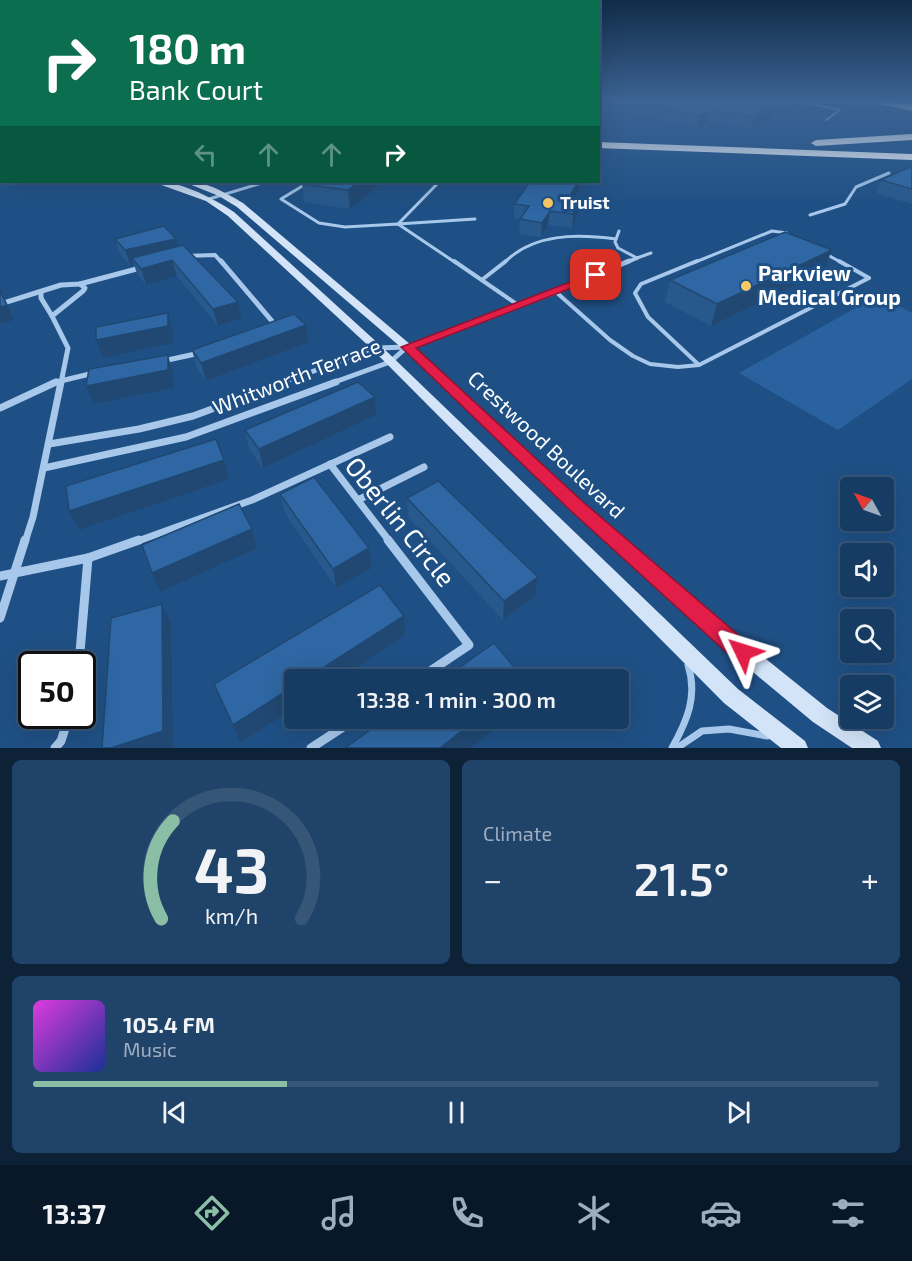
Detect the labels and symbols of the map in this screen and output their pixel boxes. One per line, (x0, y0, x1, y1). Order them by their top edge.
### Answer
place label: Truist (560, 191, 610, 213)
marker: Truist (541, 196, 555, 210)
pin (570, 249, 621, 300)
place label: Parkview Medical Group (758, 260, 901, 309)
marker: Parkview Medical Group (739, 279, 753, 293)
street label: Whitworth Terrace (209, 332, 384, 419)
street label: Crestwood Boulevard (464, 365, 631, 523)
street label: Oberlin Circle (340, 450, 463, 592)
north arrow (840, 477, 894, 531)
position arrow (711, 620, 775, 684)
speed limit sign: 50 (18, 651, 96, 729)

